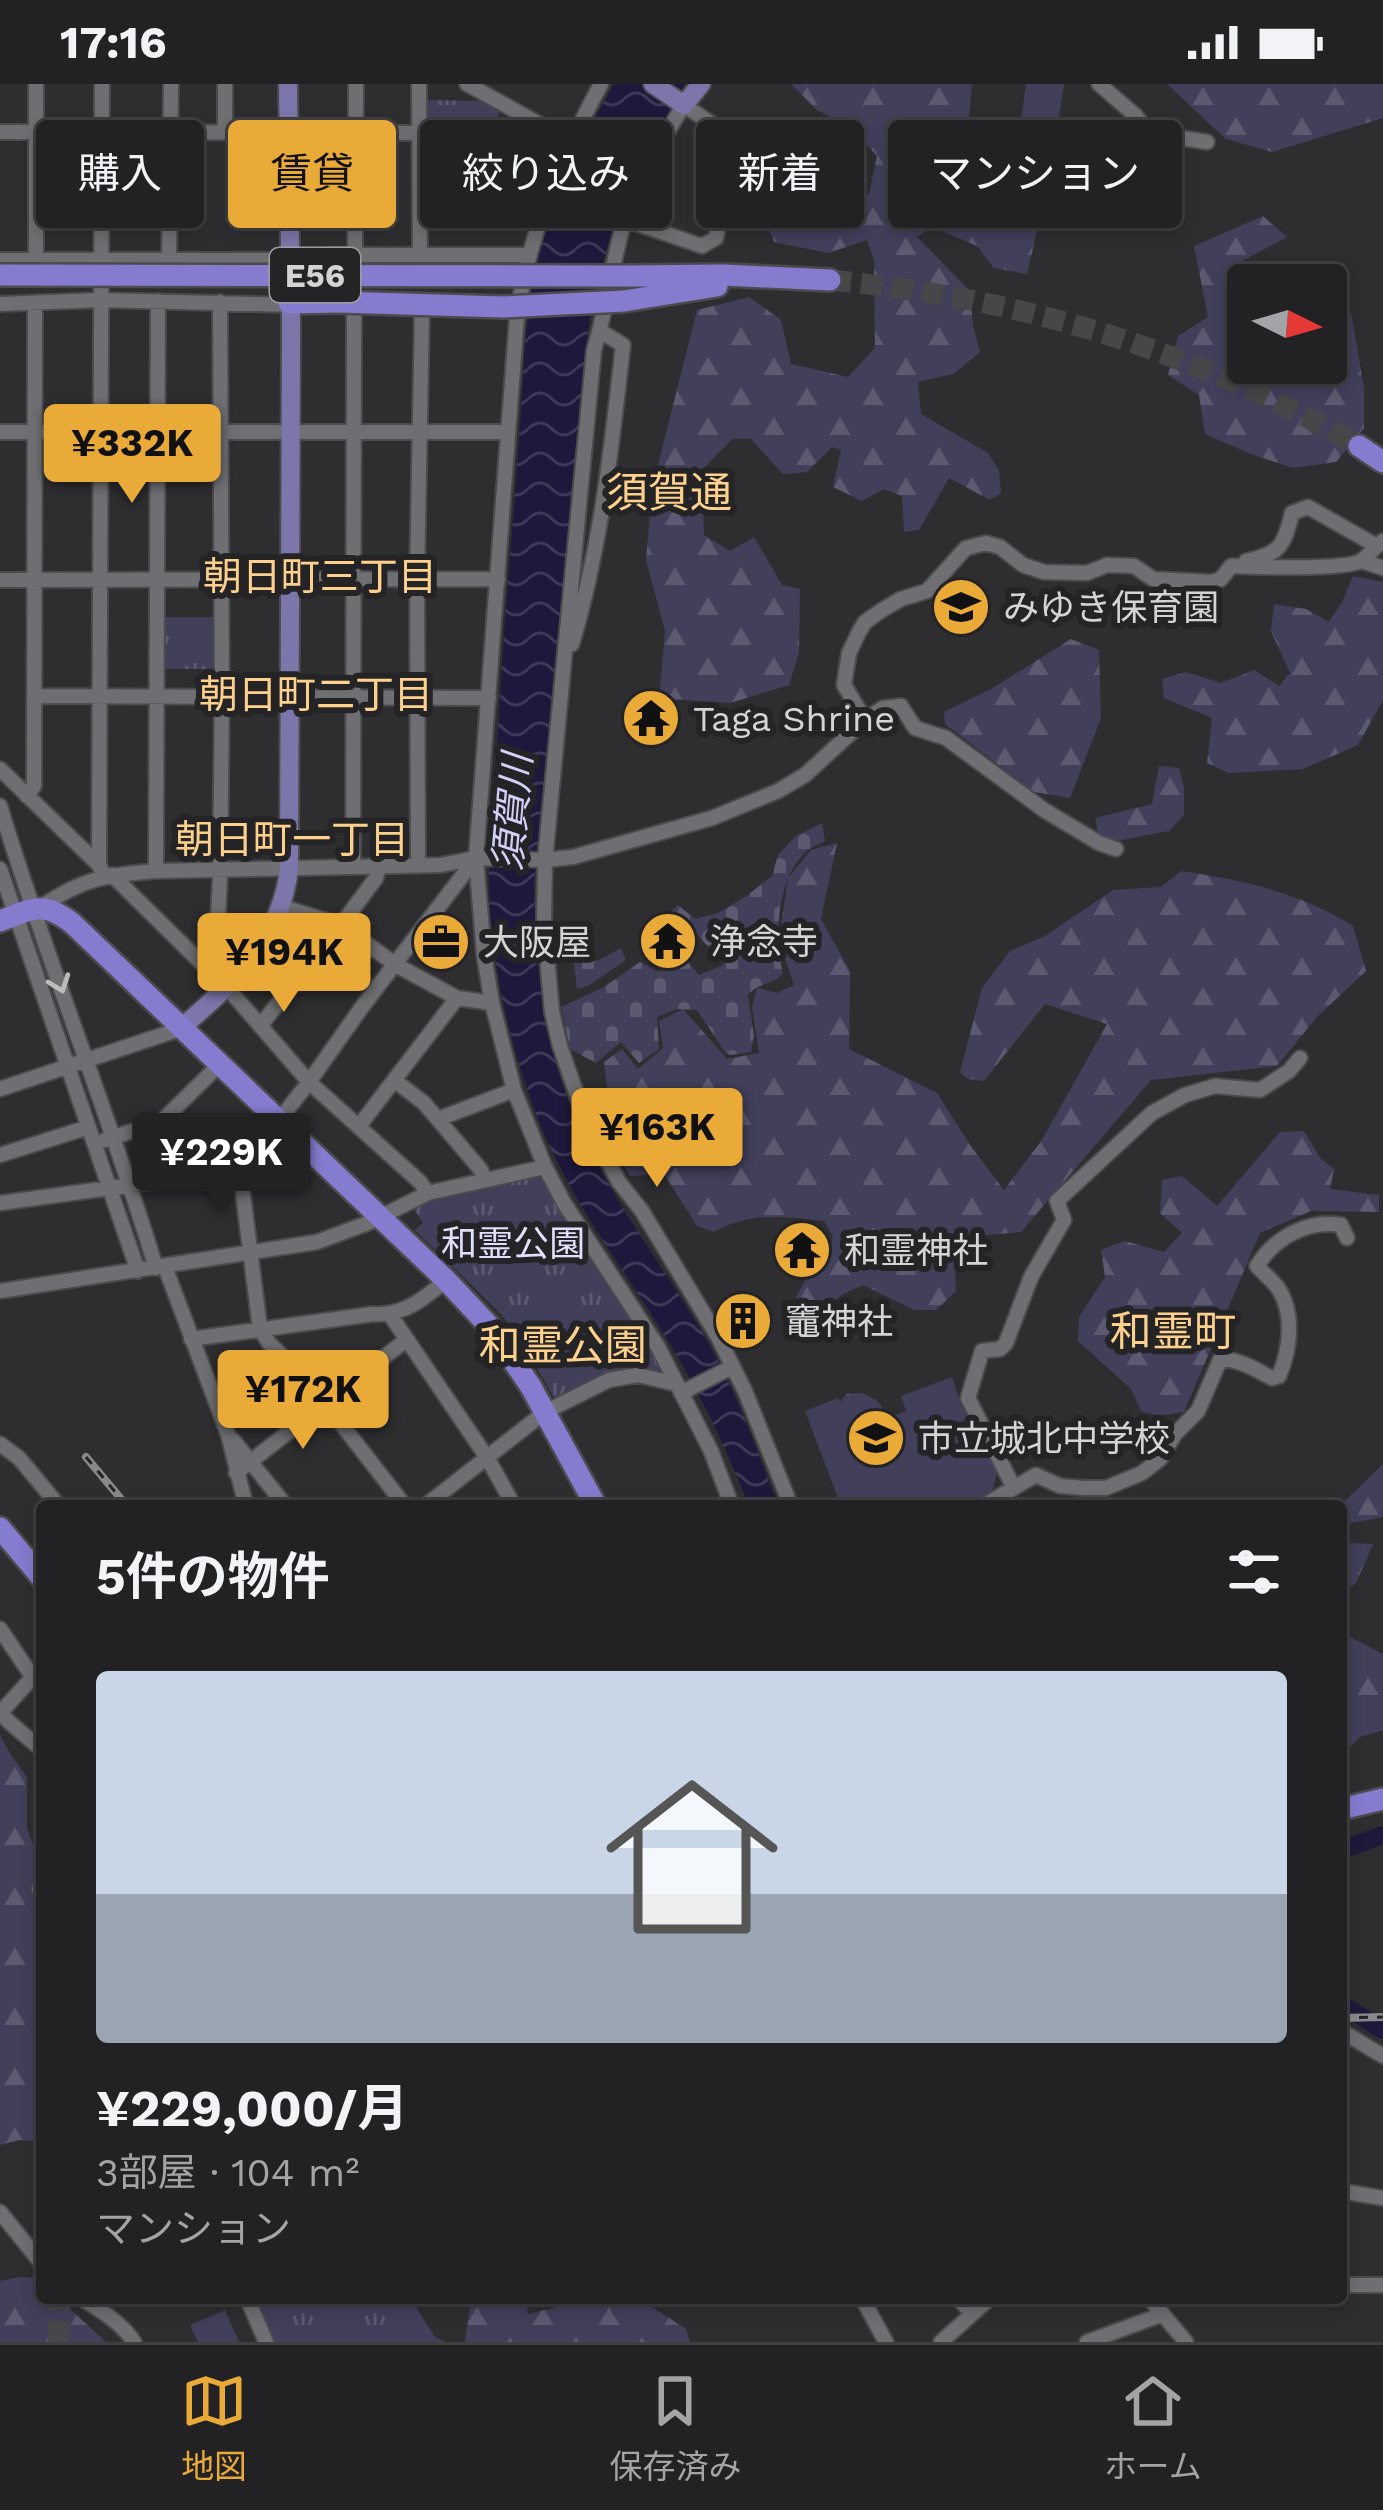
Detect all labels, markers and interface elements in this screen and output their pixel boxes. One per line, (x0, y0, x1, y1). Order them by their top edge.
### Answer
text: 17:16 (60, 16, 167, 69)
chip: 購入 (36, 120, 204, 228)
chip: 賃貸 (228, 120, 396, 228)
chip: 絞り込み (420, 120, 672, 228)
chip: 新着 (696, 120, 864, 228)
chip: マンション (888, 120, 1182, 228)
road number: E56 (270, 248, 360, 302)
north arrow (1227, 264, 1347, 384)
map controls (1227, 264, 1347, 384)
pin: ¥332K (48, 404, 216, 506)
text: ¥332K (71, 420, 193, 465)
district label: 須賀通 (606, 468, 732, 517)
district label: 朝日町三丁目 (203, 554, 437, 599)
school or university icon: みゆき保育園 (930, 576, 992, 638)
place label: みゆき保育園 (1003, 587, 1219, 629)
district label: 朝日町二丁目 (199, 672, 433, 717)
temple icon: Taga Shrine (620, 687, 682, 749)
place label: Taga Shrine (693, 698, 895, 740)
water label: 須賀川 (485, 748, 540, 872)
district label: 朝日町一丁目 (175, 817, 409, 862)
temple icon: 浄念寺 (637, 910, 699, 972)
office icon: 大阪屋 (410, 911, 472, 973)
pin: ¥194K (200, 913, 368, 1015)
place label: 浄念寺 (710, 921, 818, 963)
place label: 大阪屋 (483, 922, 591, 964)
text: ¥194K (224, 929, 344, 974)
one-way arrow (46, 972, 71, 993)
pin: ¥163K (573, 1088, 741, 1190)
text: ¥163K (599, 1104, 715, 1149)
pin: ¥229K (137, 1113, 305, 1215)
text: ¥229K (159, 1129, 283, 1174)
temple icon: 和霊神社 (771, 1219, 833, 1281)
park label: 和霊公園 (441, 1223, 585, 1265)
place label: 和霊神社 (844, 1230, 988, 1272)
building icon: 竈神社 (712, 1290, 774, 1352)
place label: 竈神社 (785, 1301, 893, 1343)
district label: 和霊町 (1110, 1307, 1236, 1356)
district label: 和霊公園 (479, 1321, 647, 1370)
pin: ¥172K (219, 1350, 387, 1452)
text: ¥172K (245, 1366, 361, 1411)
school or university icon: 市立城北中学校 (845, 1407, 907, 1469)
place label: 市立城北中学校 (918, 1418, 1170, 1460)
icon: filters (1221, 1539, 1287, 1605)
text: 5件の物件 (96, 1547, 330, 1606)
icon: home (584, 1749, 800, 1965)
text: ¥229,000/月 (96, 2079, 408, 2138)
text: 3部屋 · 104 m² (96, 2150, 359, 2195)
text: マンション (96, 2206, 291, 2251)
tab: 地図 (181, 2368, 247, 2488)
tab: 保存済み (609, 2368, 741, 2488)
tab: ホーム (1104, 2368, 1202, 2488)

